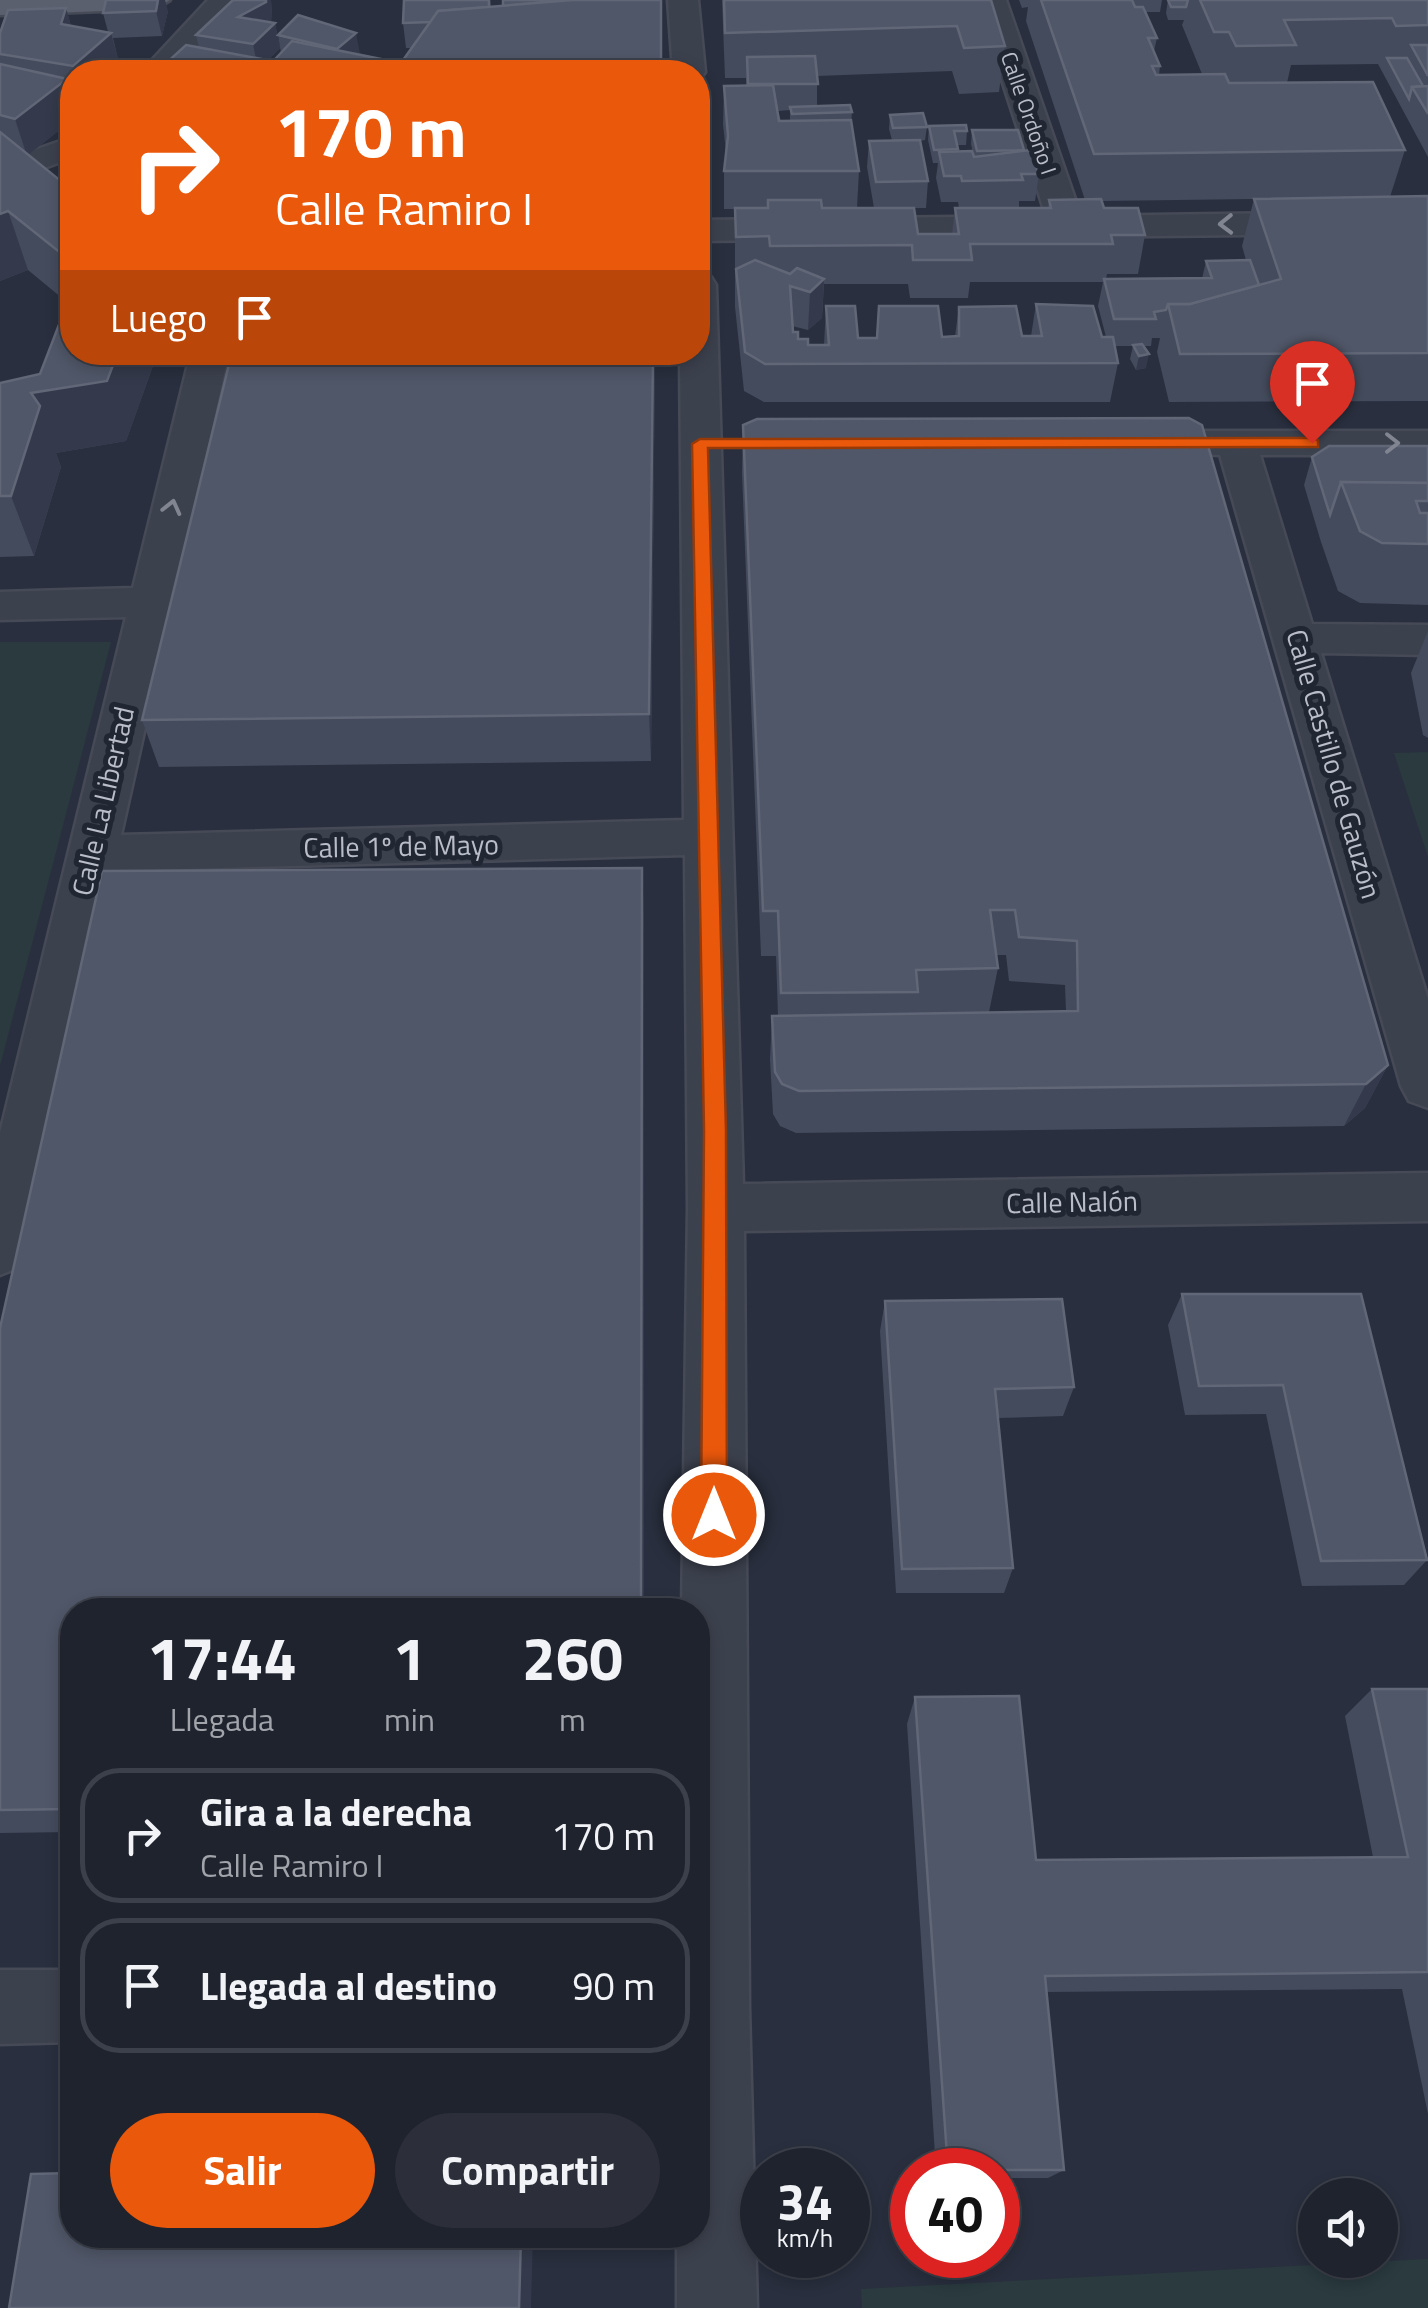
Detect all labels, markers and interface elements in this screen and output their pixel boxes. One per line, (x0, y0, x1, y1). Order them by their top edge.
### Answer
street label: Calle Ordoño I (992, 47, 1066, 179)
text: 170 m (275, 78, 467, 184)
icon: right (110, 100, 240, 230)
text: Calle Ramiro I (275, 174, 533, 242)
one-way arrow (1217, 214, 1233, 235)
text: Luego (110, 289, 207, 347)
icon: arrive (227, 290, 282, 345)
pin (1270, 341, 1355, 444)
icon: arrive (1285, 356, 1340, 411)
one-way arrow (1386, 432, 1401, 454)
one-way arrow (161, 499, 182, 516)
street label: Calle Castillo de Gauzón (1275, 624, 1394, 904)
street label: Calle La Libertad (60, 702, 145, 900)
street label: Calle 1º de Mayo (303, 822, 499, 869)
street label: Calle Nalón (1006, 1179, 1138, 1224)
position arrow (662, 1463, 766, 1567)
text: 17:44 (147, 1612, 297, 1703)
text: 1 (393, 1612, 426, 1703)
text: 260 (522, 1612, 623, 1703)
text: Llegada (170, 1695, 274, 1743)
text: min (384, 1695, 435, 1743)
text: m (559, 1695, 586, 1743)
text: Gira a la derecha (200, 1783, 472, 1841)
text: 170 m (551, 1807, 655, 1865)
icon: right (115, 1808, 170, 1863)
text: Calle Ramiro I (200, 1841, 384, 1889)
text: Llegada al destino (200, 1957, 497, 2015)
text: 90 m (572, 1957, 655, 2015)
icon: arrive (115, 1958, 170, 2013)
button: Salir (110, 2113, 375, 2228)
button: Compartir (395, 2113, 660, 2228)
speed limit sign: 40 (890, 2148, 1020, 2278)
text: 34 (777, 2163, 833, 2239)
map controls (1298, 2178, 1398, 2278)
button: sound (1298, 2178, 1398, 2278)
text: km/h (777, 2219, 833, 2257)

